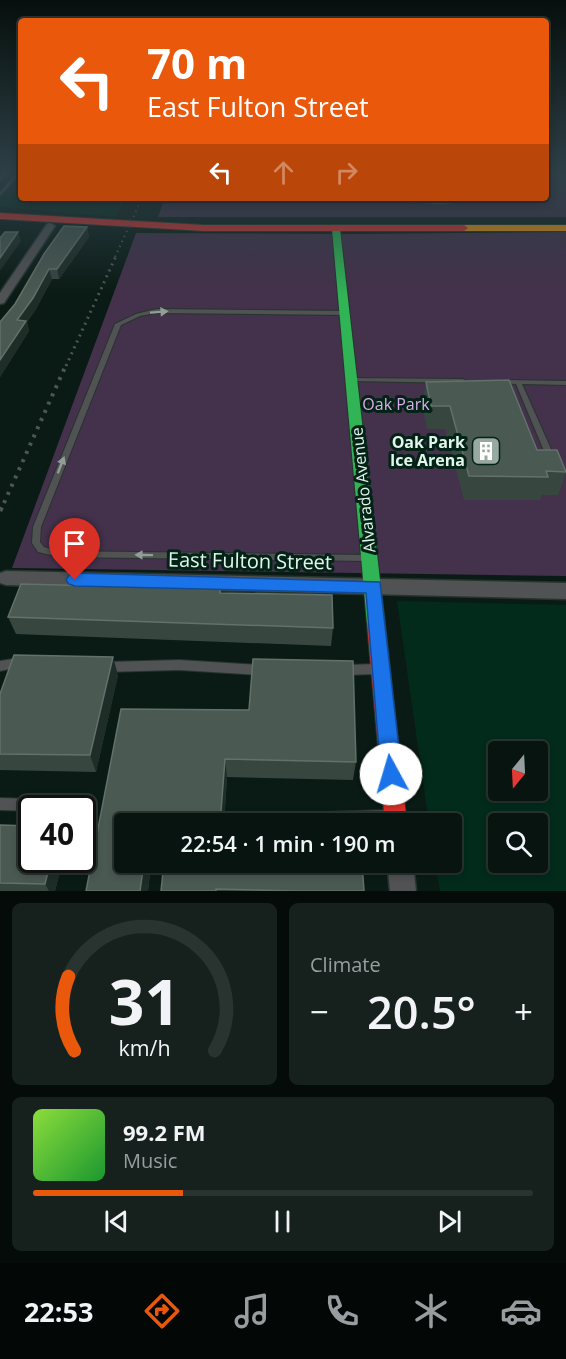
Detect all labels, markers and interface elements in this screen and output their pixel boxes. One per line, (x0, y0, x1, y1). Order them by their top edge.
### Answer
text: 70 m (147, 34, 247, 91)
icon: left (48, 42, 126, 120)
text: East Fulton Street (147, 88, 369, 125)
icon: left (204, 156, 237, 189)
icon: ahead (267, 156, 300, 189)
icon: right (330, 156, 363, 189)
one-way arrow (150, 307, 169, 317)
park label: Oak Park (362, 393, 430, 415)
street label: Alvarado Avenue (345, 426, 381, 554)
place label: Oak Park Ice Arena (390, 431, 465, 471)
building icon: Oak Park Ice Arena (470, 435, 502, 467)
one-way arrow (57, 456, 67, 474)
pin (49, 518, 100, 580)
icon: arrive (58, 527, 91, 560)
street label: East Fulton Street (168, 546, 332, 575)
one-way arrow (135, 550, 154, 560)
north arrow (488, 741, 548, 801)
map controls (488, 741, 548, 873)
position arrow (359, 742, 423, 806)
speed limit sign: 40 (18, 795, 96, 873)
button: search (488, 813, 548, 873)
text: 22:54 · 1 min · 190 m (180, 828, 396, 858)
text: Climate (310, 951, 381, 978)
text: 31 (109, 958, 180, 1043)
text: 20.5° (367, 981, 476, 1042)
text: − (310, 989, 329, 1034)
text: + (514, 989, 533, 1034)
text: km/h (118, 1033, 171, 1062)
text: 99.2 FM (123, 1117, 206, 1147)
text: Music (123, 1147, 177, 1174)
icon: previous (100, 1205, 133, 1238)
icon: pause (266, 1205, 299, 1238)
icon: next (433, 1205, 466, 1238)
icon: directions (141, 1290, 183, 1332)
icon: music (231, 1290, 273, 1332)
icon: phone (321, 1290, 363, 1332)
icon: climate (410, 1290, 452, 1332)
icon: car (500, 1290, 542, 1332)
text: 22:53 (24, 1293, 93, 1330)

